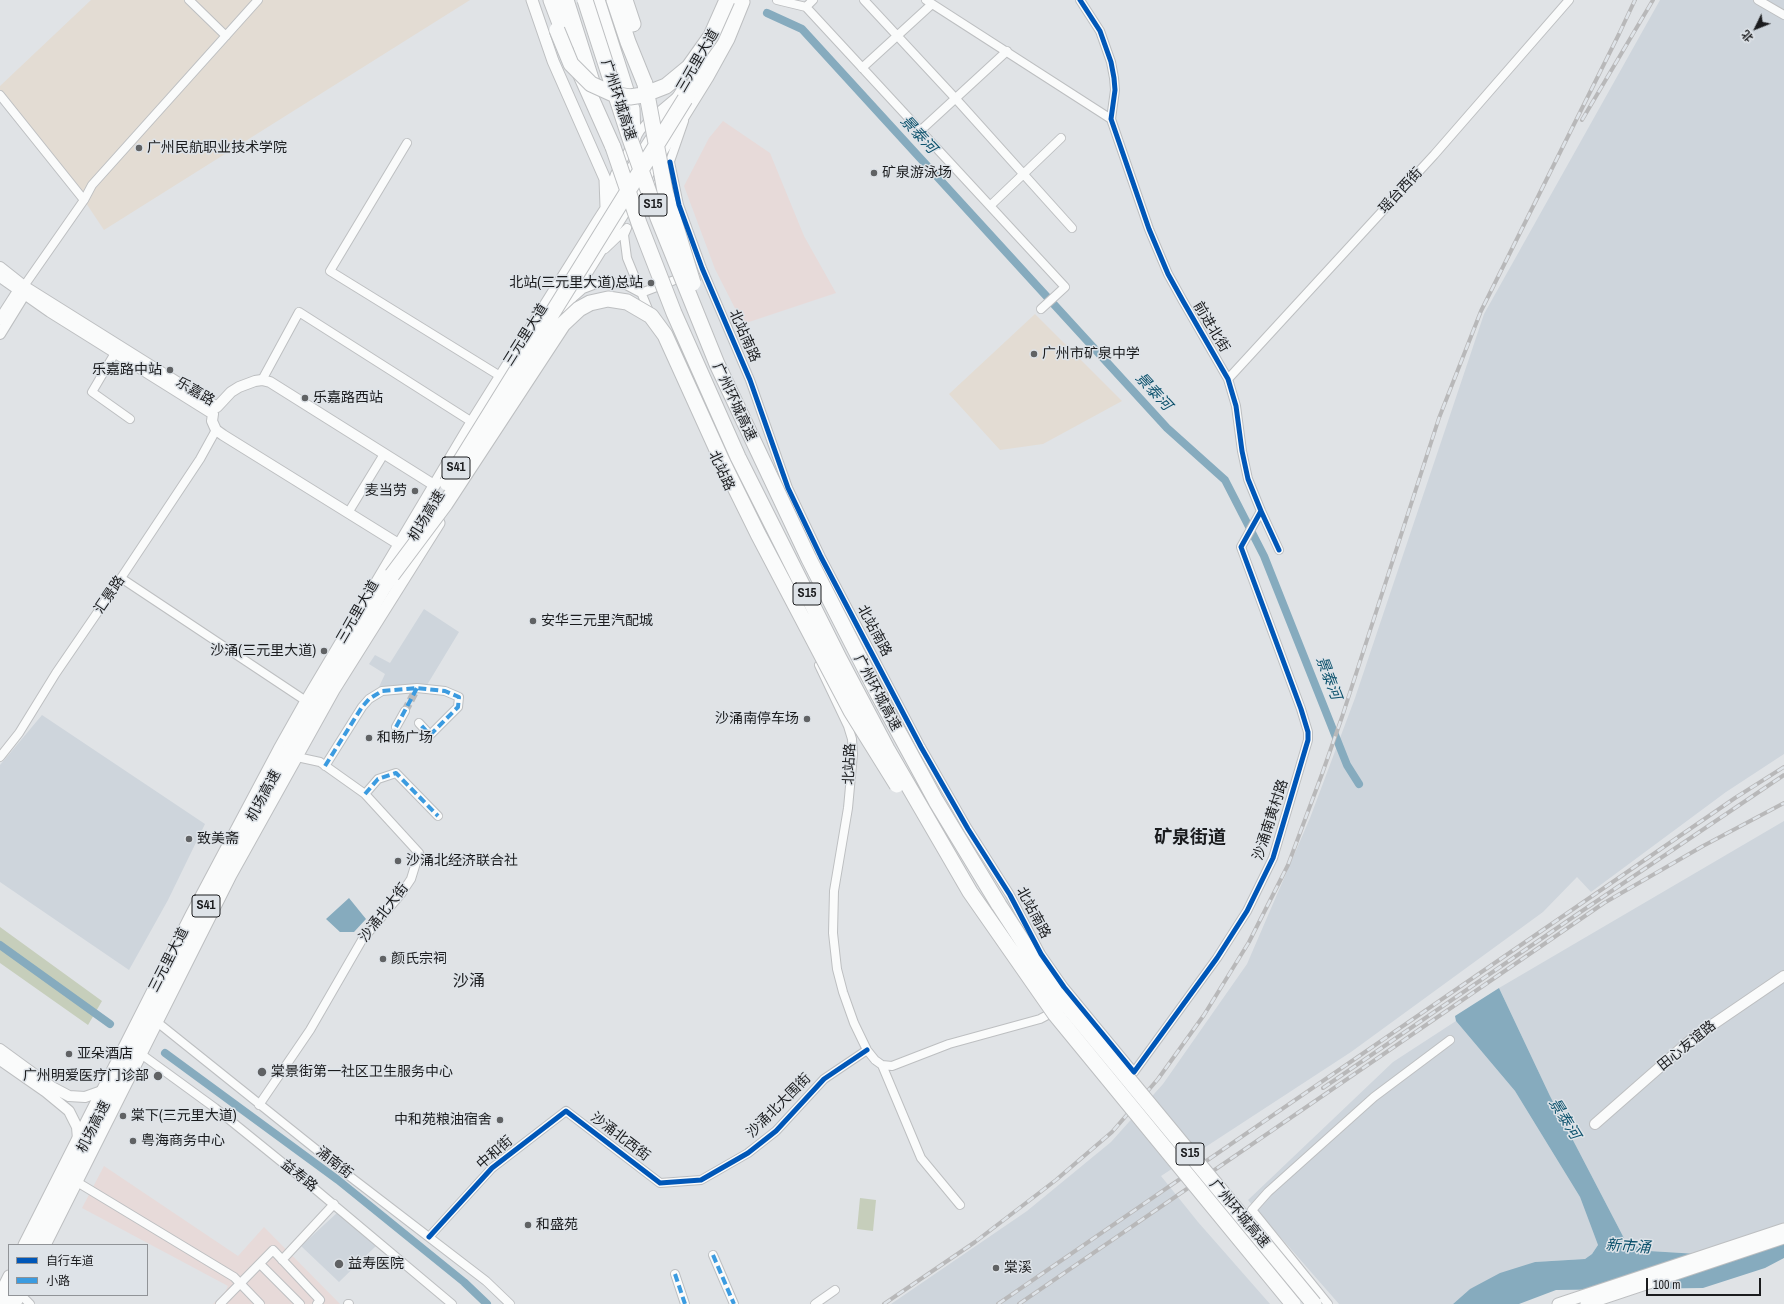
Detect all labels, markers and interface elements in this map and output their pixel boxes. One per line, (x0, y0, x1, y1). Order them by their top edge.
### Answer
north arrow (1736, 8, 1776, 48)
street label: 三元里大道 (673, 26, 723, 96)
text: 北 (1738, 27, 1756, 45)
street label: 广州环城高速 (597, 57, 639, 143)
water label: 景泰河 (896, 112, 940, 158)
place label: 广州民航职业技术学院 (147, 140, 287, 156)
marker: 广州民航职业技术学院 (134, 143, 144, 153)
place label: 矿泉游泳场 (882, 165, 952, 181)
street label: 瑶台西街 (1376, 165, 1426, 217)
marker: 矿泉游泳场 (869, 168, 879, 178)
road number: S15 (639, 194, 667, 216)
place label: 北站(三元里大道)总站 (509, 275, 643, 291)
marker: 北站(三元里大道)总站 (646, 278, 656, 288)
street label: 前进北街 (1189, 299, 1233, 355)
street label: 三元里大道 (500, 301, 552, 369)
street label: 北站南路 (725, 307, 763, 365)
place label: 广州市矿泉中学 (1042, 346, 1140, 362)
marker: 广州市矿泉中学 (1029, 349, 1039, 359)
street label: 广州环城高速 (709, 360, 759, 444)
place label: 乐嘉路中站 (92, 362, 162, 378)
marker: 乐嘉路中站 (165, 365, 175, 375)
water label: 景泰河 (1131, 369, 1175, 415)
street label: 乐嘉路 (173, 374, 217, 410)
place label: 乐嘉路西站 (313, 390, 383, 406)
marker: 乐嘉路西站 (300, 393, 310, 403)
street label: 北站路 (705, 448, 737, 494)
road number: S41 (442, 457, 470, 479)
place label: 麦当劳 (365, 483, 407, 499)
marker: 麦当劳 (410, 486, 420, 496)
street label: 机场高速 (405, 488, 449, 544)
street label: 汇景路 (91, 573, 129, 617)
street label: 三元里大道 (333, 577, 383, 647)
road number: S15 (793, 583, 821, 605)
street label: 北站南路 (853, 602, 895, 660)
place label: 安华三元里汽配城 (541, 613, 653, 629)
marker: 安华三元里汽配城 (528, 616, 538, 626)
place label: 沙涌(三元里大道) (210, 643, 316, 659)
marker: 沙涌(三元里大道) (319, 646, 329, 656)
street label: 广州环城高速 (850, 652, 904, 734)
water label: 景泰河 (1312, 654, 1344, 702)
place label: 沙涌南停车场 (715, 711, 799, 727)
marker: 沙涌南停车场 (802, 714, 812, 724)
place label: 和畅广场 (377, 730, 433, 746)
marker: 和畅广场 (364, 733, 374, 743)
street label: 北站路 (841, 743, 859, 785)
street label: 机场高速 (243, 767, 285, 825)
street label: 沙涌南黄村路 (1250, 777, 1292, 863)
district label: 矿泉街道 (1154, 827, 1226, 849)
place label: 致美斋 (197, 831, 239, 847)
marker: 致美斋 (184, 834, 194, 844)
place label: 沙涌北经济联合社 (406, 853, 518, 869)
marker: 沙涌北经济联合社 (393, 856, 403, 866)
street label: 沙涌北大街 (356, 880, 412, 946)
street label: 北站南路 (1012, 884, 1054, 942)
road number: S41 (192, 895, 220, 917)
street label: 三元里大道 (146, 925, 192, 995)
place label: 颜氏宗祠 (391, 951, 447, 967)
marker: 颜氏宗祠 (378, 954, 388, 964)
district label: 沙涌 (453, 972, 485, 992)
street label: 田心友谊路 (1655, 1017, 1719, 1075)
place label: 亚朵酒店 (77, 1046, 133, 1062)
marker: 亚朵酒店 (64, 1049, 74, 1059)
place label: 棠景街第一社区卫生服务中心 (271, 1064, 453, 1080)
marker: 棠景街第一社区卫生服务中心 (256, 1066, 268, 1078)
place label: 广州明爱医疗门诊部 (23, 1068, 149, 1084)
marker: 广州明爱医疗门诊部 (152, 1070, 164, 1082)
street label: 沙涌北大围街 (743, 1070, 815, 1142)
water label: 景泰河 (1544, 1095, 1584, 1143)
street label: 机场高速 (74, 1098, 114, 1156)
place label: 棠下(三元里大道) (131, 1108, 237, 1124)
street label: 沙涌北西街 (587, 1109, 653, 1165)
marker: 棠下(三元里大道) (118, 1111, 128, 1121)
place label: 中和苑粮油宿舍 (394, 1112, 492, 1128)
marker: 中和苑粮油宿舍 (495, 1115, 505, 1125)
place label: 粤海商务中心 (141, 1133, 225, 1149)
street label: 中和街 (474, 1133, 516, 1173)
marker: 粤海商务中心 (128, 1136, 138, 1146)
street label: 涌南街 (312, 1143, 356, 1183)
road number: S15 (1176, 1143, 1204, 1165)
street label: 益寿路 (277, 1156, 321, 1196)
street label: 广州环城高速 (1206, 1176, 1272, 1252)
place label: 和盛苑 (536, 1217, 578, 1233)
marker: 和盛苑 (523, 1220, 533, 1230)
water label: 新市涌 (1605, 1236, 1651, 1258)
legend (8, 1244, 148, 1296)
text: 自行车道 (46, 1253, 94, 1269)
place label: 益寿医院 (348, 1256, 404, 1272)
marker: 益寿医院 (333, 1258, 345, 1270)
place label: 棠溪 (1004, 1260, 1032, 1276)
marker: 棠溪 (991, 1263, 1001, 1273)
scale bar (1648, 1270, 1763, 1296)
text: 小路 (46, 1273, 70, 1289)
text: 100 m (1653, 1277, 1680, 1293)

